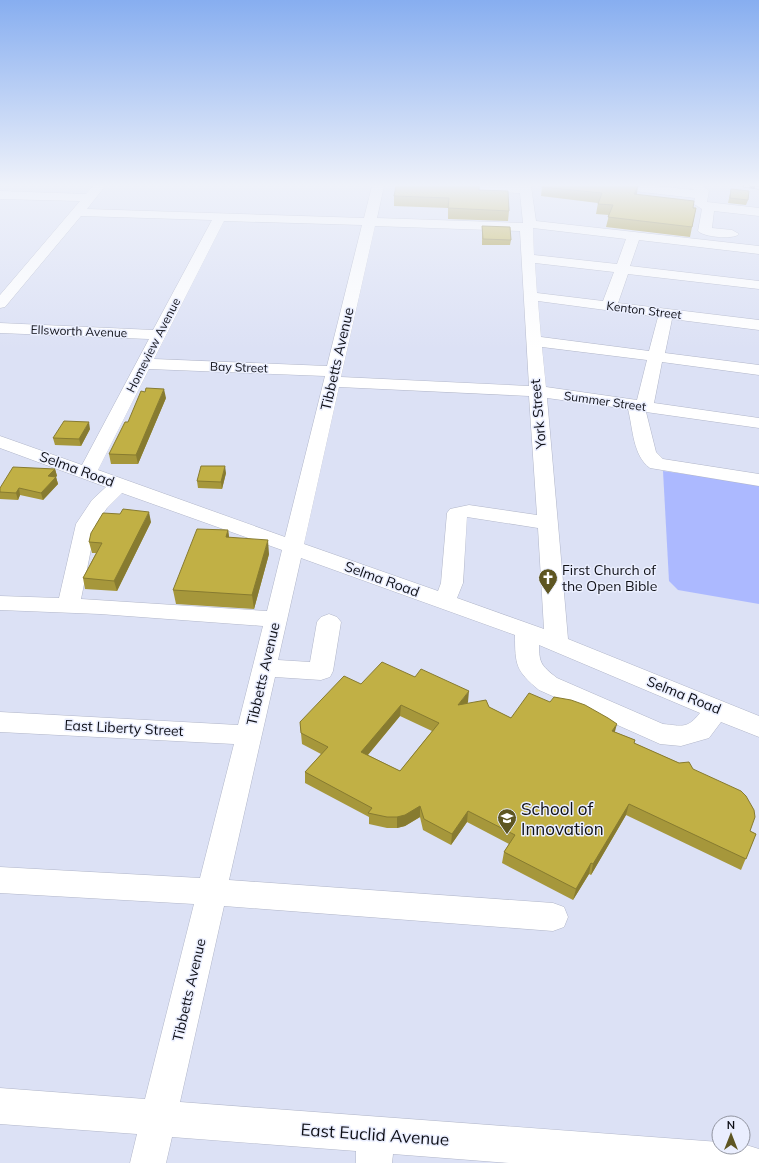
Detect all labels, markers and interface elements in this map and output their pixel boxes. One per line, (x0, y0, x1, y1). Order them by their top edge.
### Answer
street label: Homeview Avenue (123, 295, 183, 395)
street label: Kenton Street (606, 298, 682, 322)
street label: Tibbetts Avenue (316, 306, 358, 412)
street label: Ellsworth Avenue (30, 322, 128, 340)
street label: Bay Street (210, 358, 268, 376)
street label: York Street (526, 378, 550, 451)
street label: Summer Street (563, 388, 647, 414)
street label: Selma Road (37, 447, 117, 491)
street label: Selma Road (342, 557, 422, 601)
place label: First Church of the Open Bible (562, 561, 657, 595)
church icon: First Church of the Open Bible (537, 567, 559, 595)
street label: Tibbetts Avenue (242, 621, 284, 727)
street label: Selma Road (644, 672, 724, 718)
street label: East Liberty Street (64, 716, 184, 740)
place label: School of Innovation (521, 798, 604, 839)
school or university icon: School of Innovation (496, 807, 518, 835)
street label: Tibbetts Avenue (168, 937, 210, 1043)
north arrow (711, 1115, 751, 1155)
street label: East Euclid Avenue (300, 1118, 450, 1150)
text: N (727, 1118, 735, 1132)

